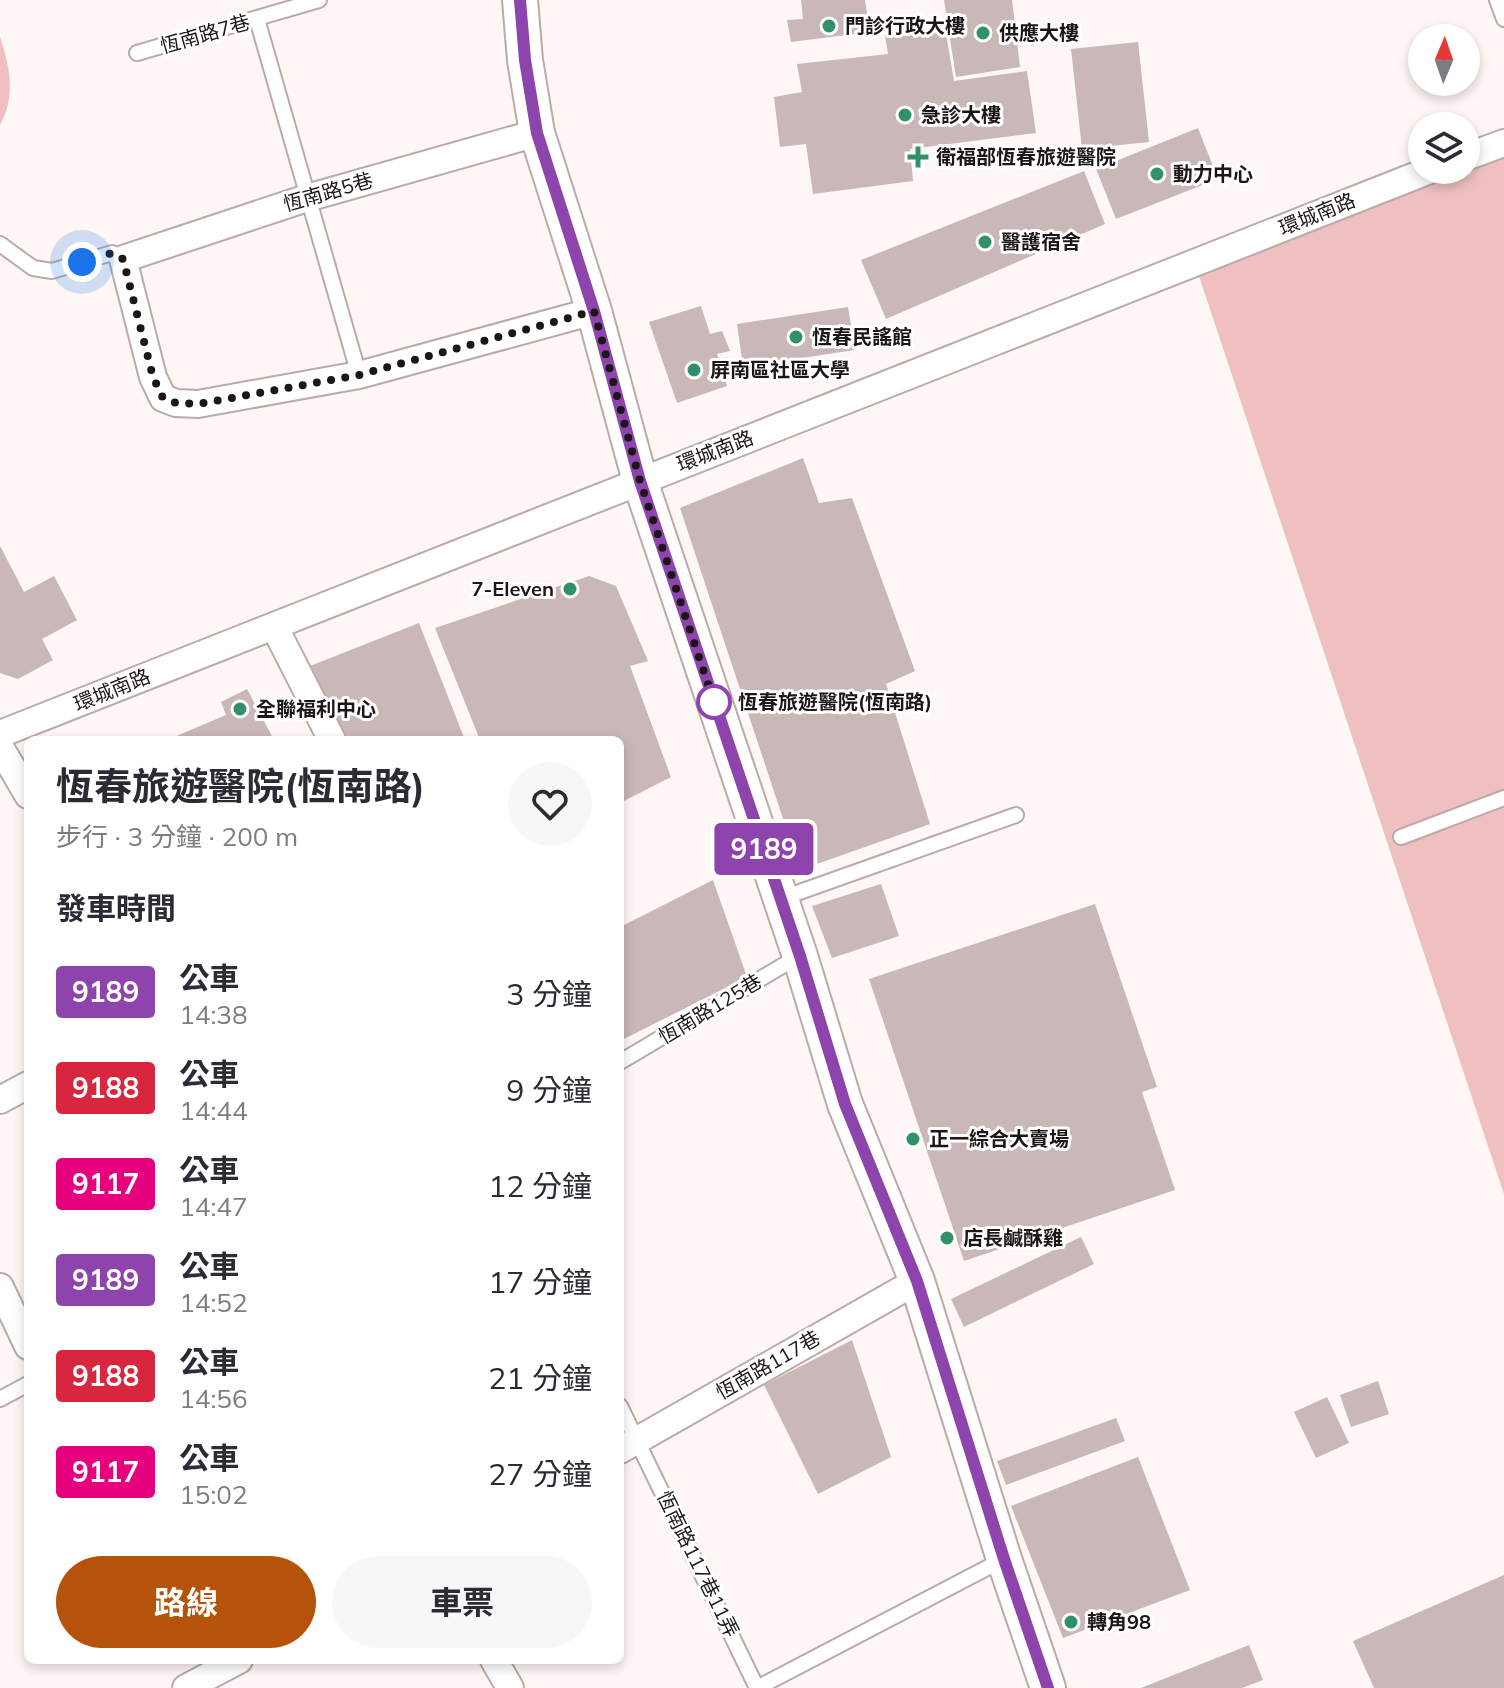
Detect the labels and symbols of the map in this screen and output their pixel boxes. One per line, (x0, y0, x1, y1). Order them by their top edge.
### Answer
street label: 恆南路7巷 (157, 9, 253, 58)
place label: 門診行政大樓 (845, 13, 965, 38)
marker: 門診行政大樓 (820, 17, 838, 35)
place label: 供應大樓 (999, 20, 1079, 45)
marker: 供應大樓 (974, 24, 992, 42)
north arrow (1408, 24, 1480, 96)
place label: 急診大樓 (921, 102, 1001, 127)
marker: 急診大樓 (896, 106, 914, 124)
place label: 衛福部恆春旅遊醫院 (936, 144, 1116, 169)
marker: 衛福部恆春旅遊醫院 (907, 146, 929, 168)
place label: 動力中心 (1173, 161, 1253, 186)
marker: 動力中心 (1148, 165, 1166, 183)
street label: 恆南路5巷 (280, 167, 376, 216)
street label: 環城南路 (1275, 187, 1359, 240)
place label: 醫護宿舍 (1001, 229, 1081, 254)
marker: 醫護宿舍 (976, 233, 994, 251)
your location (62, 242, 102, 282)
place label: 恆春民謠館 (812, 324, 912, 349)
marker: 恆春民謠館 (787, 328, 805, 346)
place label: 屏南區社區大學 (710, 357, 850, 382)
marker: 屏南區社區大學 (685, 361, 703, 379)
street label: 環城南路 (673, 425, 757, 477)
place label: 7-Eleven (472, 576, 554, 601)
marker: 7-Eleven (561, 580, 579, 598)
street label: 環城南路 (70, 663, 154, 716)
marker: 恆春旅遊醫院(恆南路) (697, 685, 731, 719)
place label: 恆春旅遊醫院(恆南路) (738, 689, 932, 714)
place label: 全聯福利中心 (256, 696, 376, 721)
marker: 全聯福利中心 (231, 700, 249, 718)
line badge: 9189 (708, 823, 820, 875)
street label: 恆南路125巷 (654, 968, 766, 1049)
place label: 正一綜合大賣場 (929, 1126, 1069, 1151)
marker: 正一綜合大賣場 (904, 1130, 922, 1148)
place label: 店長鹹酥雞 (963, 1225, 1063, 1250)
marker: 店長鹹酥雞 (938, 1229, 956, 1247)
street label: 恆南路117巷 (711, 1325, 824, 1404)
street label: 恆南路117巷11弄 (652, 1486, 745, 1641)
place label: 轉角98 (1087, 1609, 1151, 1634)
marker: 轉角98 (1062, 1613, 1080, 1631)

